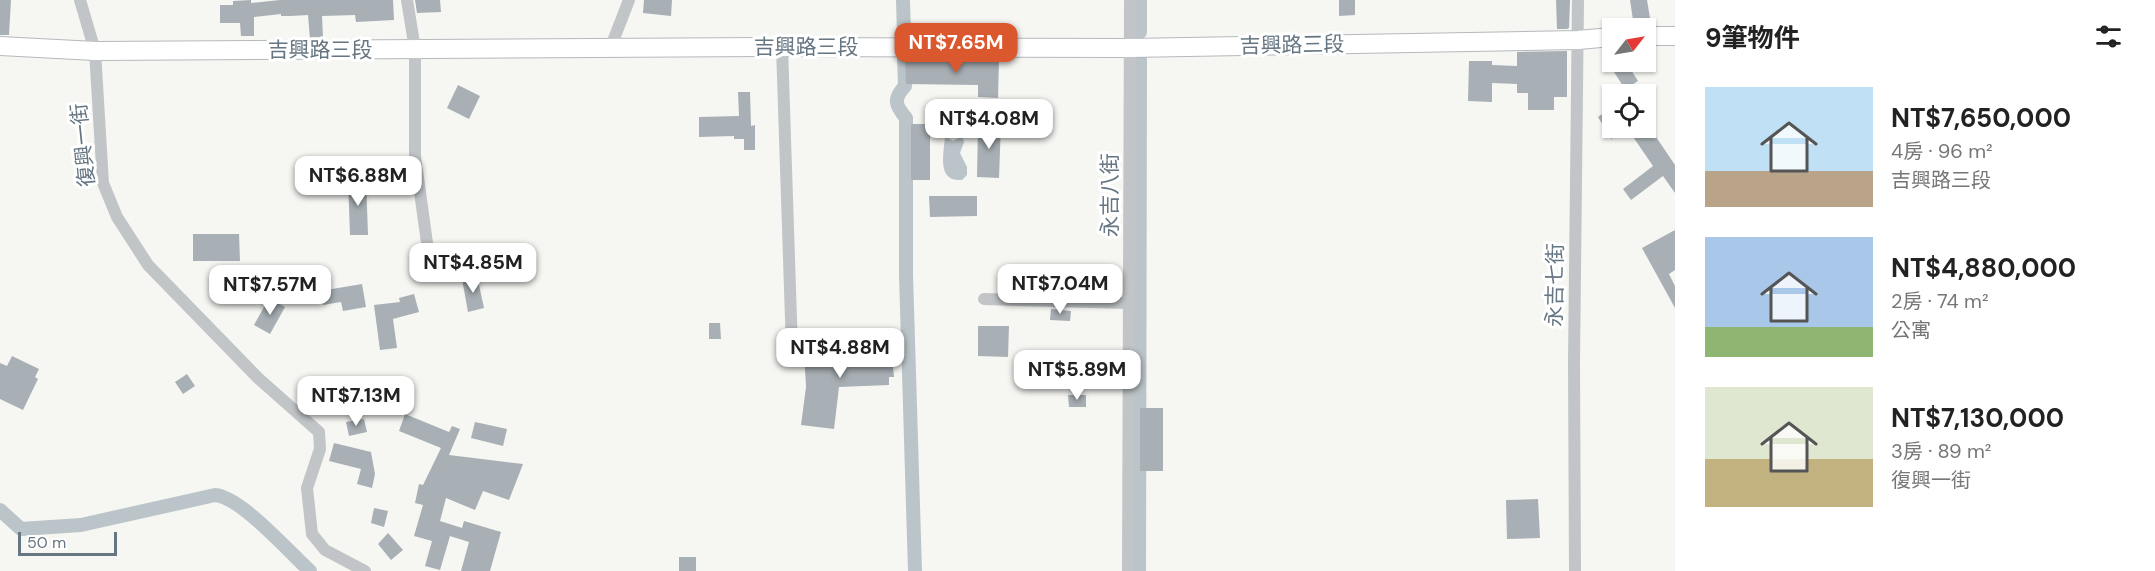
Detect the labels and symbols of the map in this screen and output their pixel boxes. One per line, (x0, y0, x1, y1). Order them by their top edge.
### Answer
north arrow (1602, 18, 1656, 72)
pin: NT$7.65M (894, 23, 1018, 74)
street label: 吉興路三段 (1239, 30, 1345, 60)
street label: 吉興路三段 (754, 33, 859, 61)
street label: 吉興路三段 (268, 36, 373, 64)
pin: NT$4.08M (927, 99, 1051, 150)
street label: 復興一街 (65, 102, 101, 188)
street label: 永吉八街 (1096, 153, 1124, 237)
pin: NT$6.88M (296, 156, 420, 207)
pin: NT$4.85M (411, 243, 535, 294)
street label: 永吉七街 (1540, 243, 1570, 327)
pin: NT$7.04M (998, 264, 1122, 315)
pin: NT$7.57M (208, 265, 332, 316)
pin: NT$4.88M (778, 328, 902, 379)
pin: NT$5.89M (1015, 350, 1139, 401)
pin: NT$7.13M (294, 376, 418, 427)
scale bar (18, 529, 117, 556)

